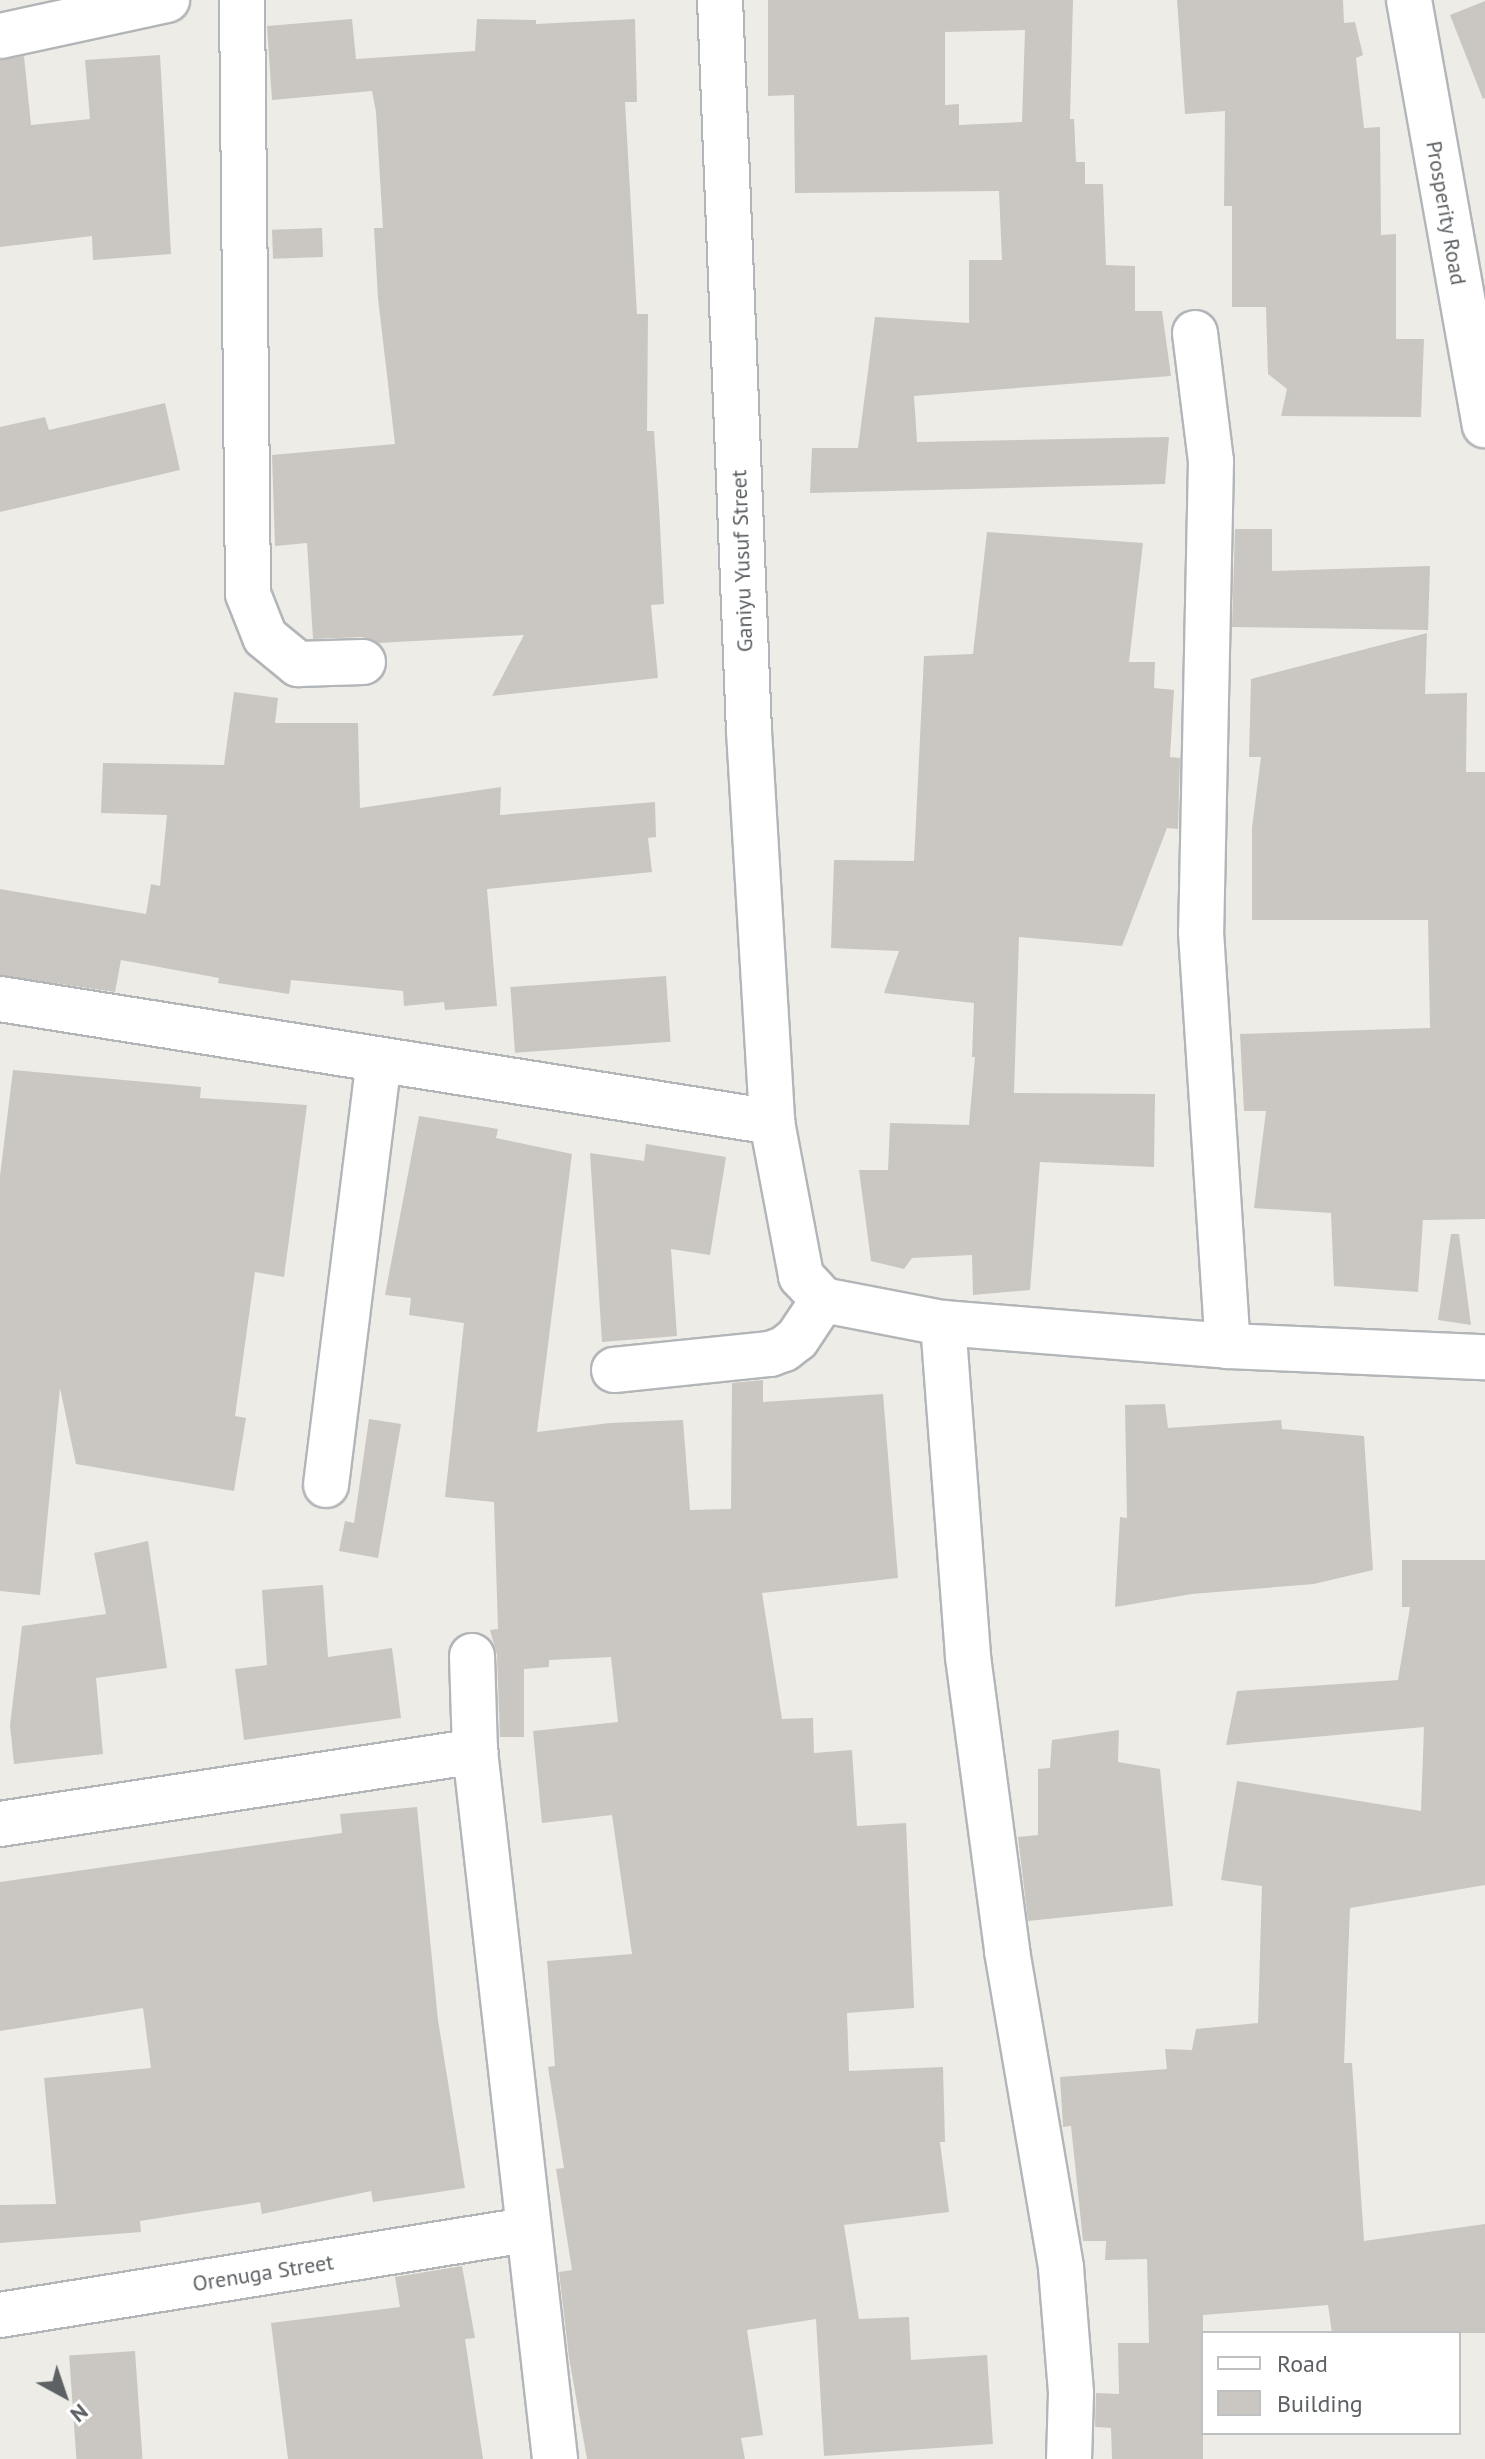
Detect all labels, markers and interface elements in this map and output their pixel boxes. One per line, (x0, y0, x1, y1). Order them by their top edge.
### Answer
street label: Prosperity Road (1420, 138, 1472, 288)
street label: Ganiyu Yusuf Street (726, 469, 758, 653)
street label: Orenuga Street (191, 2249, 335, 2297)
legend (1201, 2331, 1461, 2435)
text: Road (1277, 2348, 1328, 2379)
north arrow (24, 2355, 104, 2435)
text: Building (1277, 2388, 1363, 2419)
text: N (65, 2398, 94, 2429)

